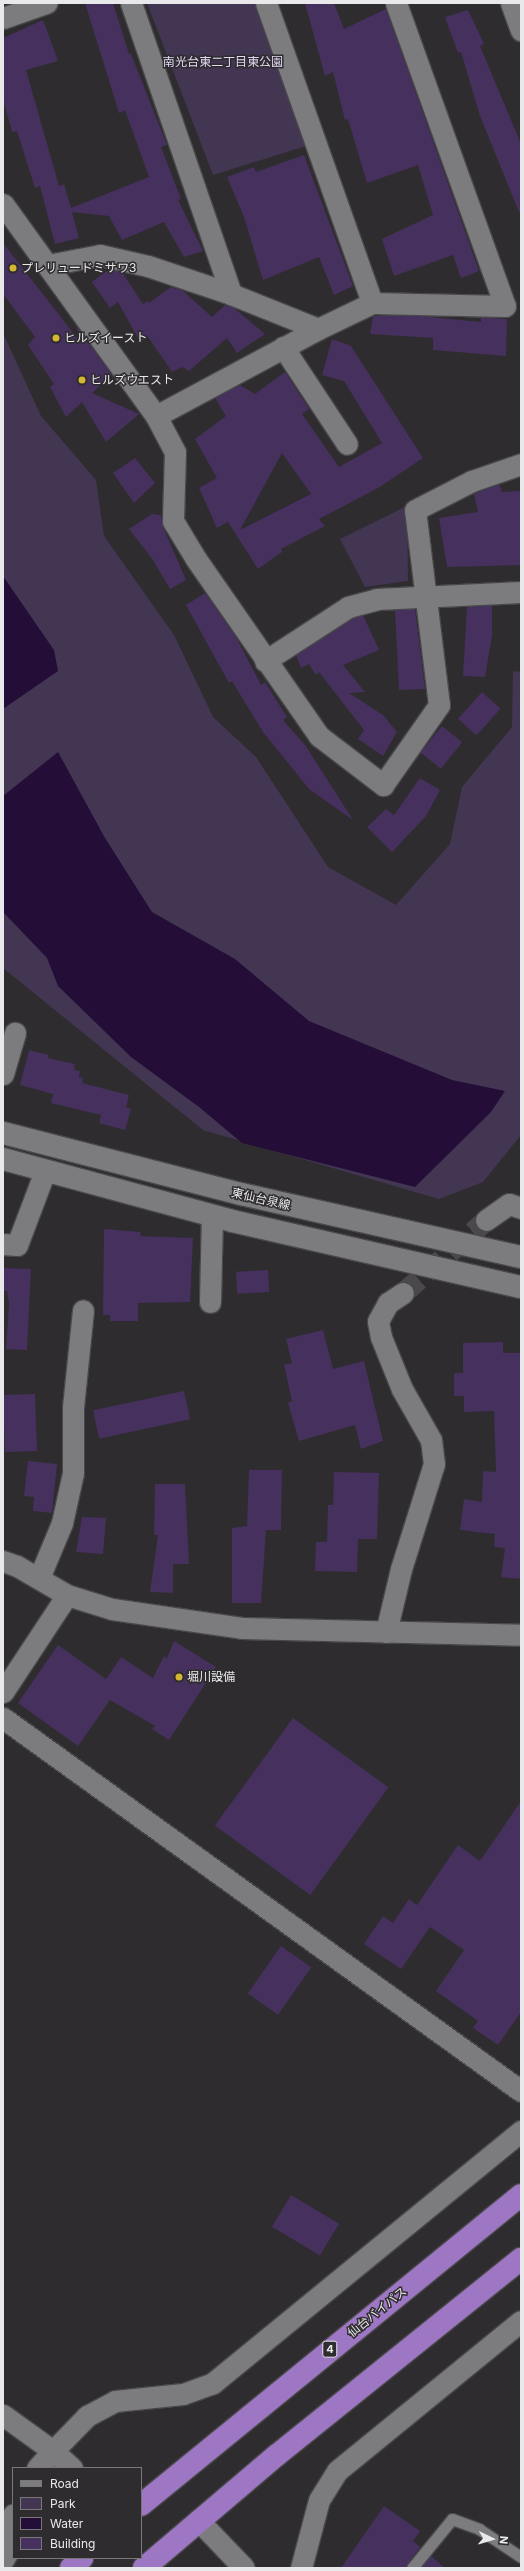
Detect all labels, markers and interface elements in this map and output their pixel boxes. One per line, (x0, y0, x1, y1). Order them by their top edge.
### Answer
park label: 南光台東二丁目東公園 (163, 55, 283, 69)
place label: プレリュードミサワ3 (21, 261, 136, 275)
marker: プレリュードミサワ3 (8, 263, 18, 273)
place label: ヒルズイースト (64, 331, 148, 345)
marker: ヒルズイースト (51, 333, 61, 343)
place label: ヒルズウエスト (90, 373, 174, 387)
marker: ヒルズウエスト (77, 375, 87, 385)
street label: 東仙台泉線 (230, 1185, 292, 1213)
place label: 堀川設備 (187, 1670, 235, 1684)
marker: 堀川設備 (174, 1672, 184, 1682)
street label: 仙台バイパス (344, 2284, 410, 2340)
road number: 4 (322, 2340, 338, 2358)
legend (12, 2467, 142, 2559)
text: Road (50, 2476, 79, 2491)
text: Park (50, 2496, 76, 2511)
text: Water (50, 2516, 83, 2531)
north arrow (472, 2519, 512, 2559)
text: N (497, 2535, 511, 2545)
text: Building (50, 2536, 95, 2551)

